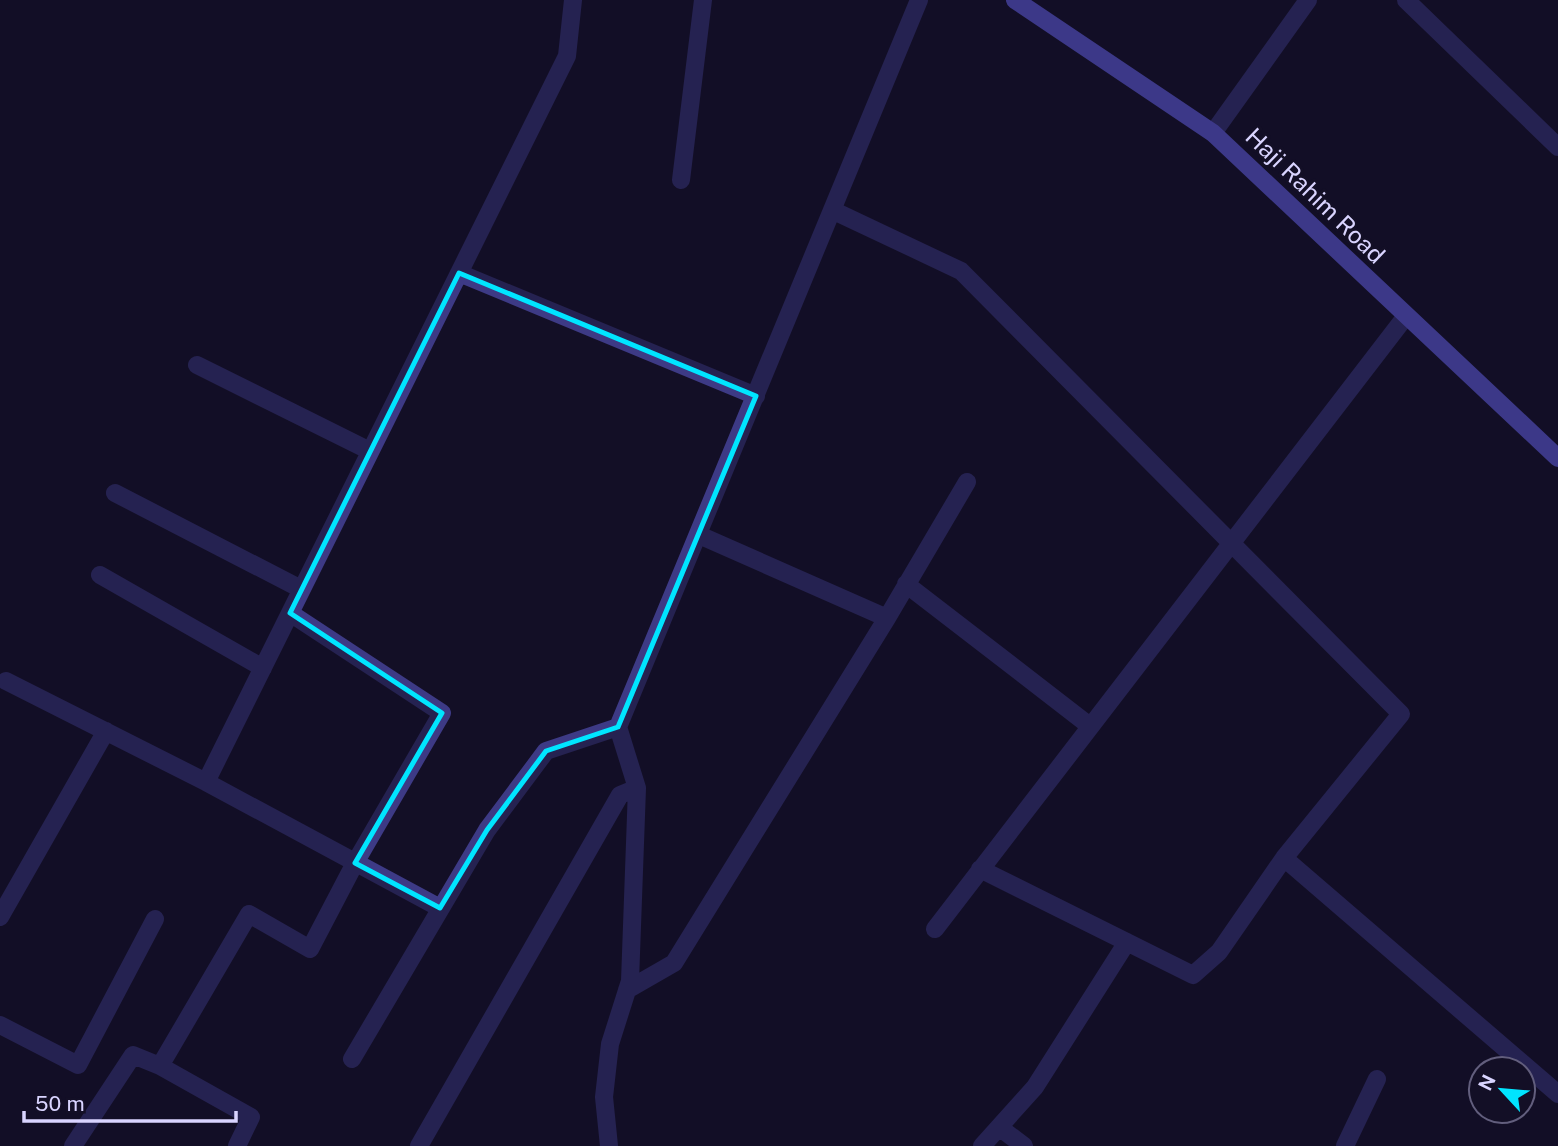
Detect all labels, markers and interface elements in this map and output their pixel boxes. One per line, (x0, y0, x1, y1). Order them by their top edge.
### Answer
street label: Haji Rahim Road (1240, 122, 1391, 269)
north arrow (1467, 1055, 1537, 1125)
text: N (1474, 1071, 1500, 1094)
scale bar (24, 1080, 236, 1124)
text: 50 m (35, 1091, 85, 1116)

